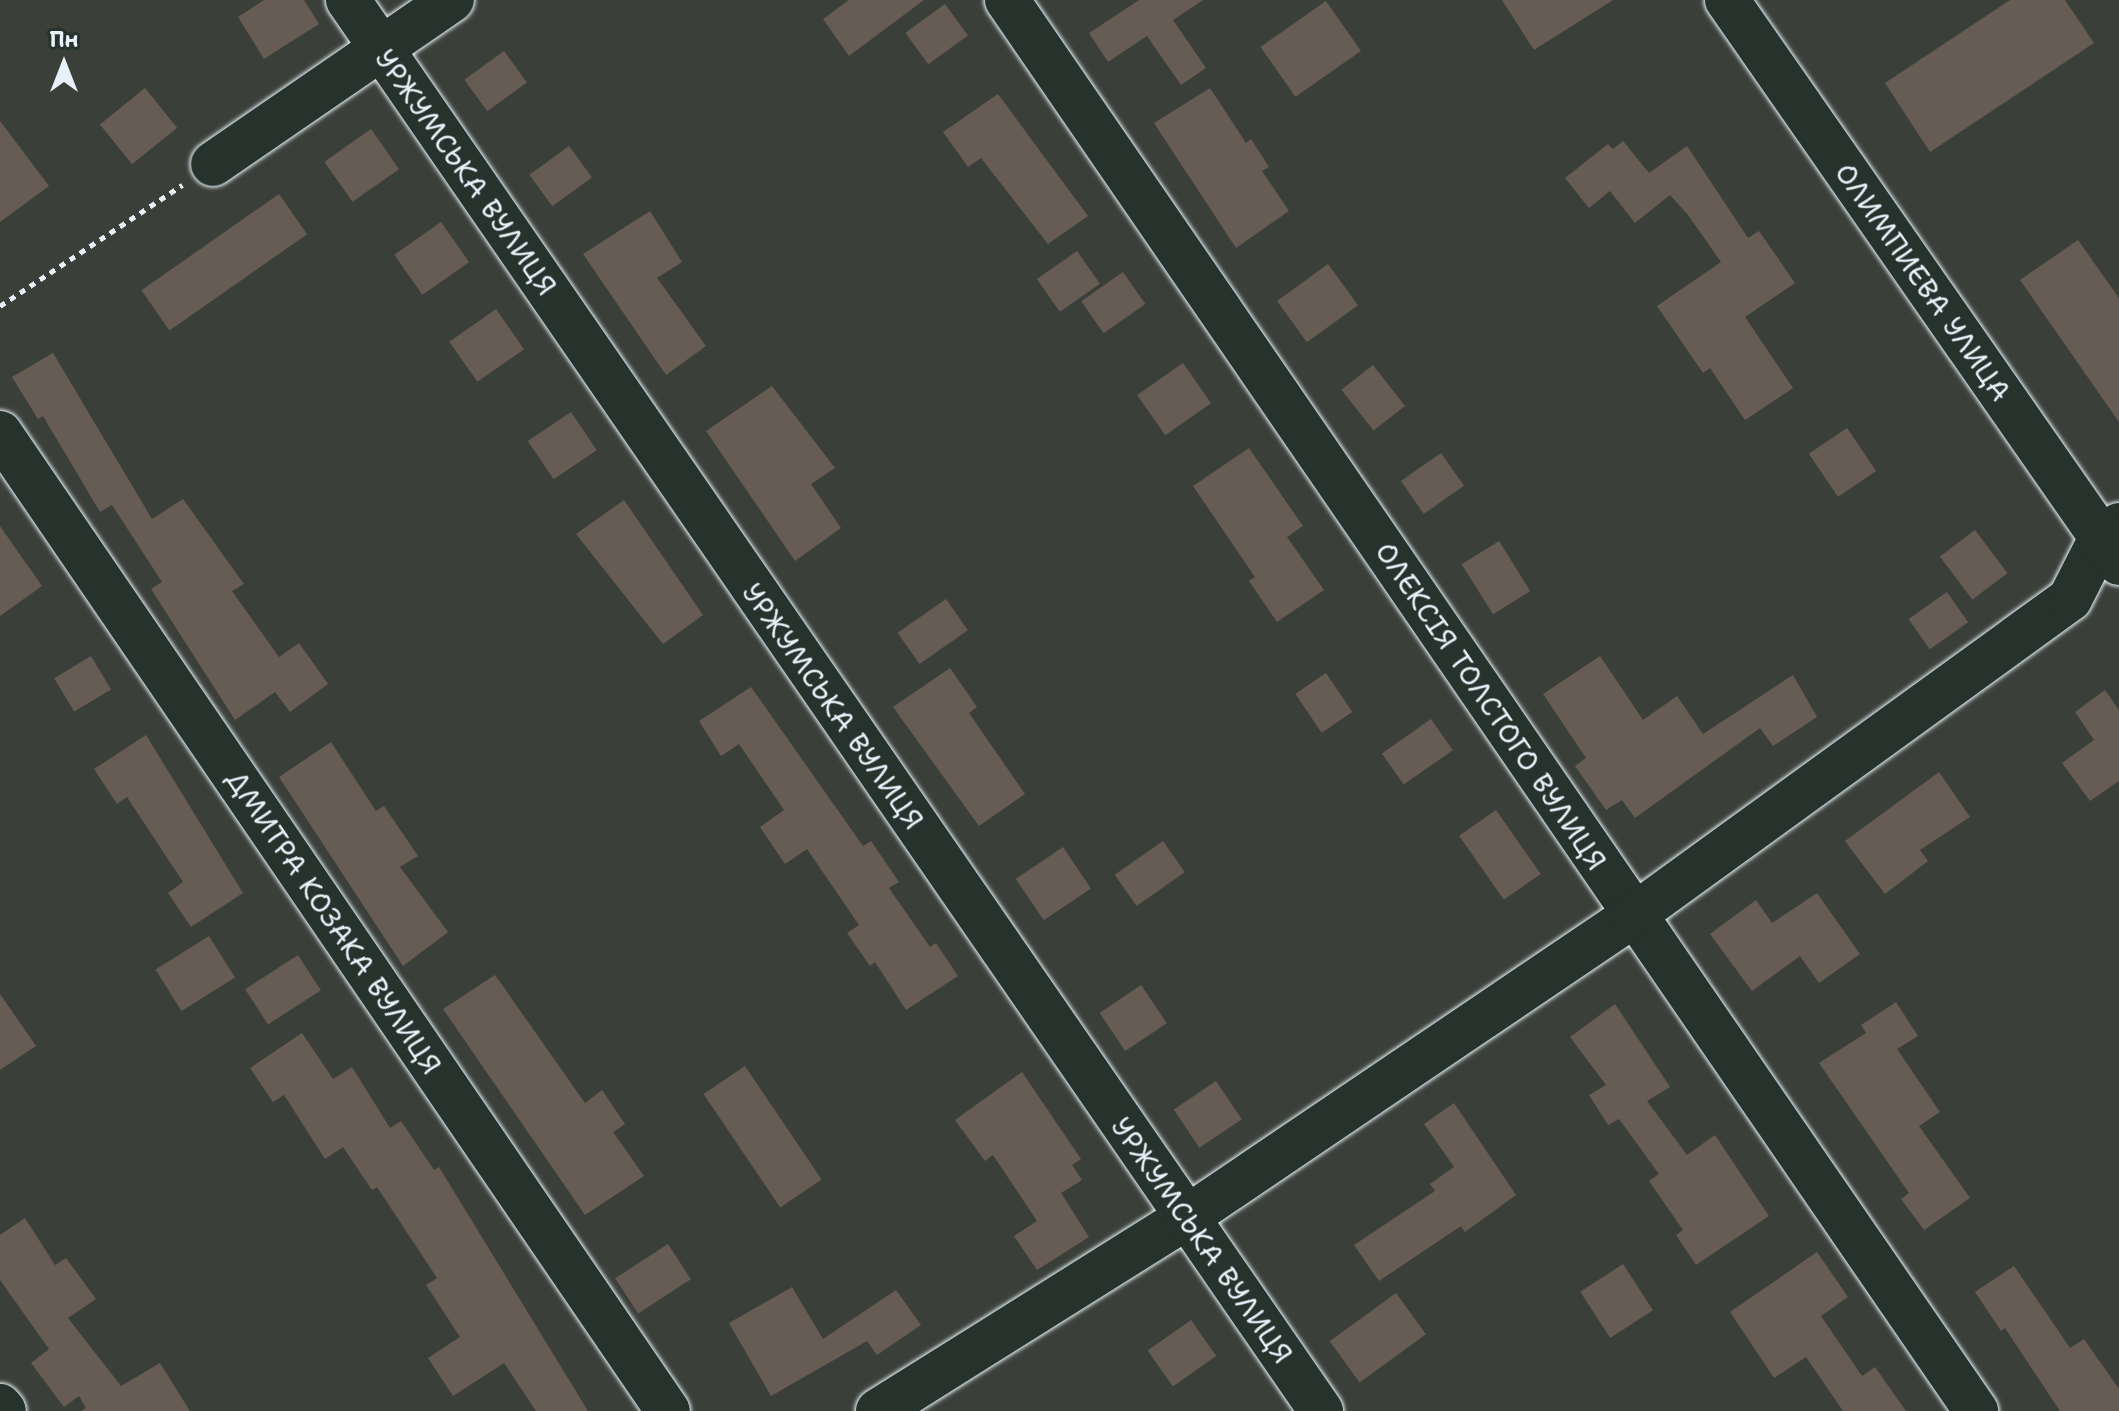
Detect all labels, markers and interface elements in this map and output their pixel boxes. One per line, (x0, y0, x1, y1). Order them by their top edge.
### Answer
north arrow (24, 24, 104, 104)
text: Пн (49, 25, 79, 54)
street label: УРЖУМСЬКА ВУЛИЦЯ (368, 42, 564, 302)
street label: ОЛИМПИЕВА УЛИЦА (1828, 157, 2018, 407)
street label: ОЛЕКСІЯ ТОЛСТОГО ВУЛИЦЯ (1369, 536, 1613, 876)
street label: УРЖУМСЬКА ВУЛИЦЯ (735, 576, 931, 836)
street label: ДМИТРА КОЗАКА ВУЛИЦЯ (220, 764, 448, 1080)
street label: УРЖУМСЬКА ВУЛИЦЯ (1104, 1110, 1300, 1370)

